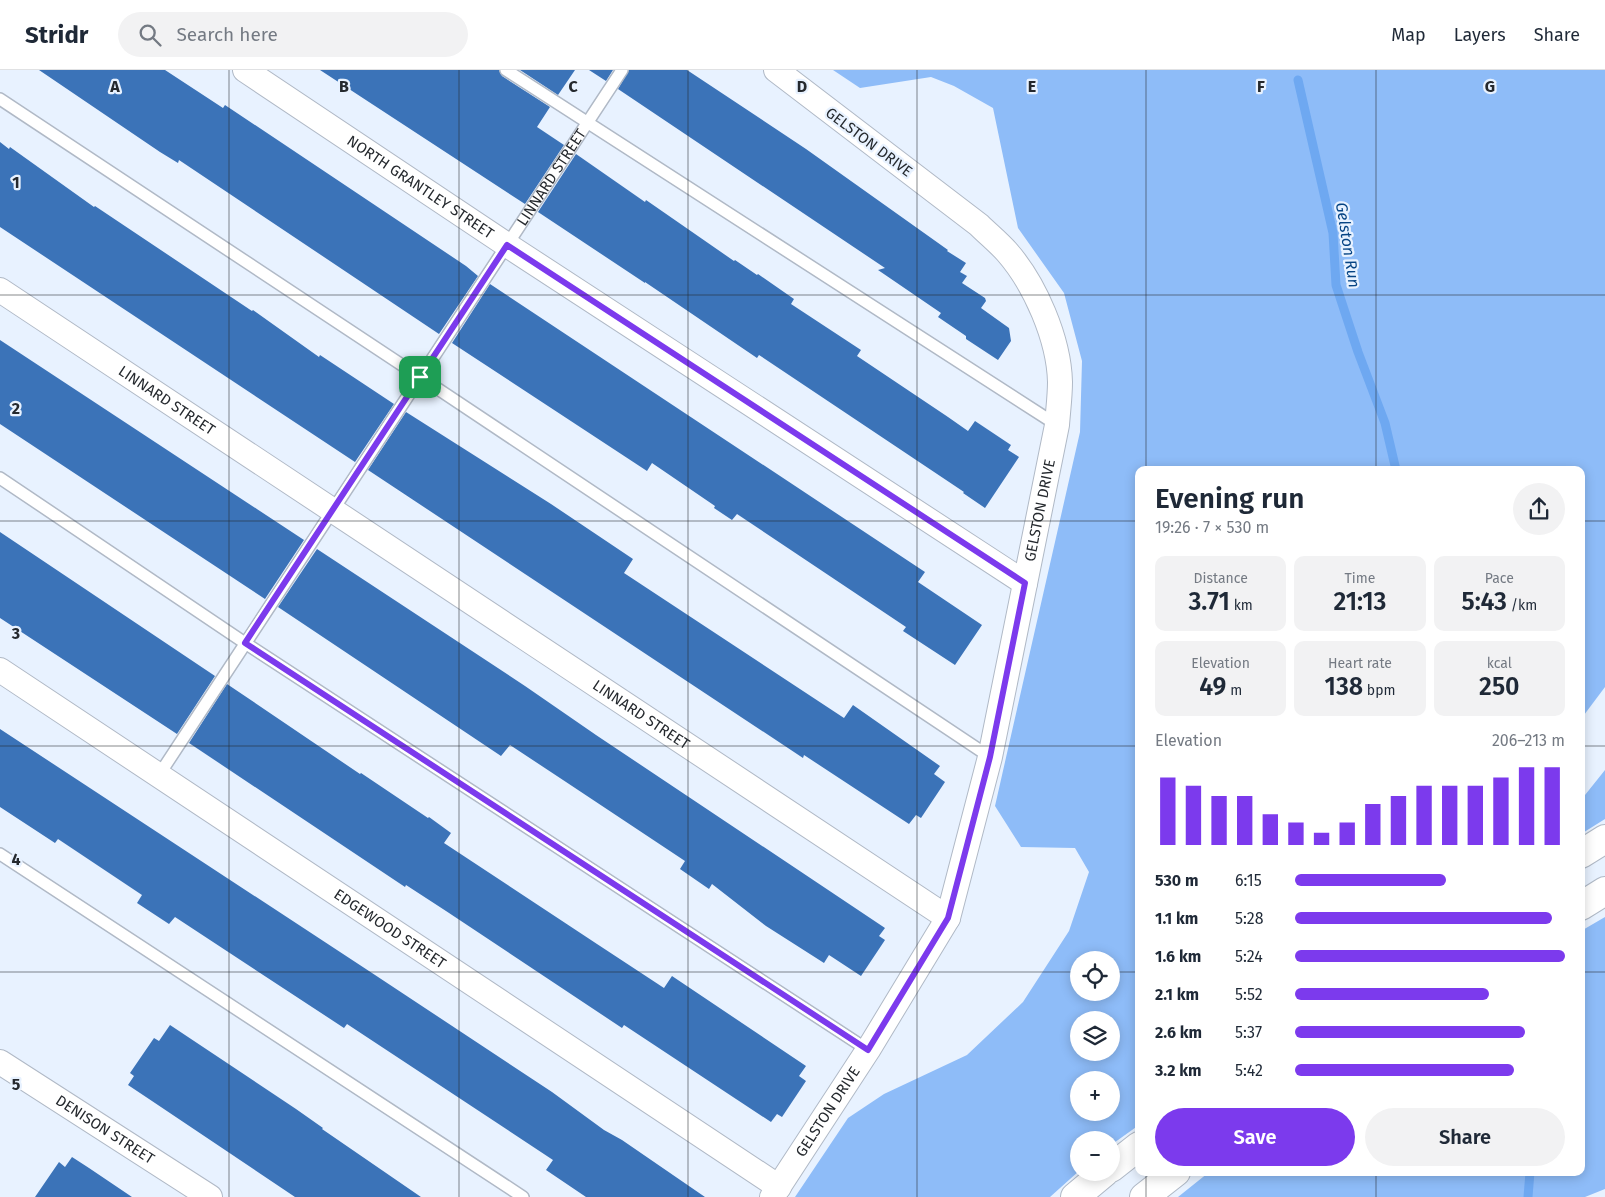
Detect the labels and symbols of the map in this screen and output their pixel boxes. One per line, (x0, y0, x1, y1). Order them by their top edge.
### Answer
text: A (109, 77, 120, 96)
text: B (339, 77, 349, 96)
text: C (568, 77, 578, 96)
text: D (797, 77, 807, 96)
text: E (1028, 77, 1036, 96)
text: F (1257, 77, 1265, 96)
text: G (1485, 77, 1495, 96)
street label: GELSTON DRIVE (822, 104, 916, 180)
street label: LINNARD STREET (513, 125, 590, 229)
street label: NORTH GRANTLEY STREET (344, 132, 497, 243)
text: 1 (12, 173, 20, 192)
water label: Gelston Run (1332, 201, 1364, 289)
pin (399, 356, 441, 398)
street label: LINNARD STREET (115, 362, 219, 439)
text: 2 (12, 399, 20, 418)
street label: GELSTON DRIVE (1021, 458, 1059, 563)
text: 3 (11, 624, 20, 643)
street label: LINNARD STREET (589, 676, 693, 753)
text: 4 (11, 850, 21, 869)
street label: EDGEWOOD STREET (331, 885, 450, 973)
street label: GELSTON DRIVE (792, 1063, 864, 1160)
text: 5 (12, 1075, 21, 1094)
street label: DENISON STREET (52, 1091, 158, 1168)

